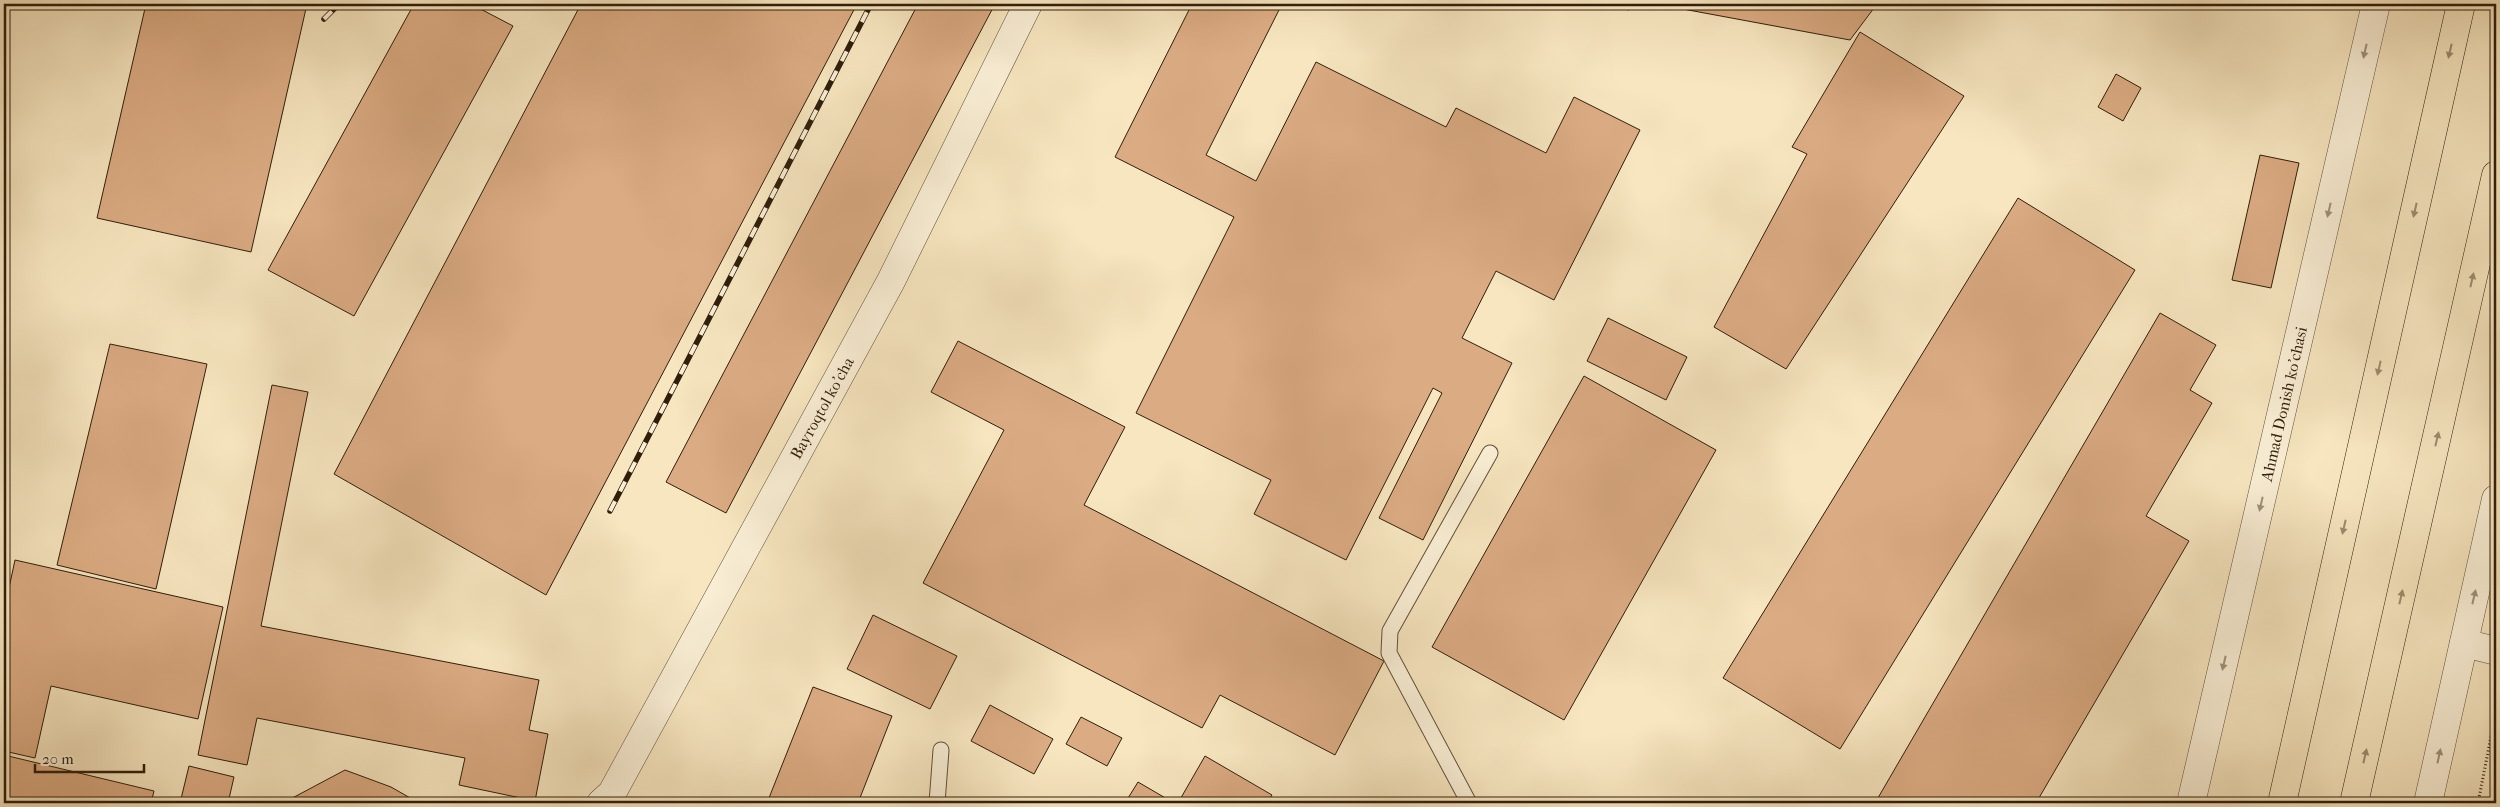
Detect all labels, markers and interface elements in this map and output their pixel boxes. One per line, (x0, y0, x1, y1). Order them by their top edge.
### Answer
one-way arrow (2361, 44, 2369, 59)
one-way arrow (2446, 44, 2454, 59)
one-way arrow (2325, 202, 2333, 217)
one-way arrow (2411, 202, 2419, 217)
one-way arrow (2469, 272, 2477, 288)
street label: Ahmad Donish ko'chasi (2257, 325, 2311, 484)
street label: Bayroqtol ko'cha (786, 353, 858, 462)
one-way arrow (2375, 361, 2383, 376)
one-way arrow (2433, 431, 2441, 446)
one-way arrow (2257, 497, 2265, 512)
one-way arrow (2340, 519, 2348, 535)
one-way arrow (2470, 589, 2478, 605)
one-way arrow (2397, 590, 2405, 605)
one-way arrow (2220, 655, 2228, 670)
scale bar (35, 742, 144, 774)
one-way arrow (2361, 748, 2369, 763)
one-way arrow (2435, 748, 2443, 763)
text: 20 m (42, 750, 74, 768)

